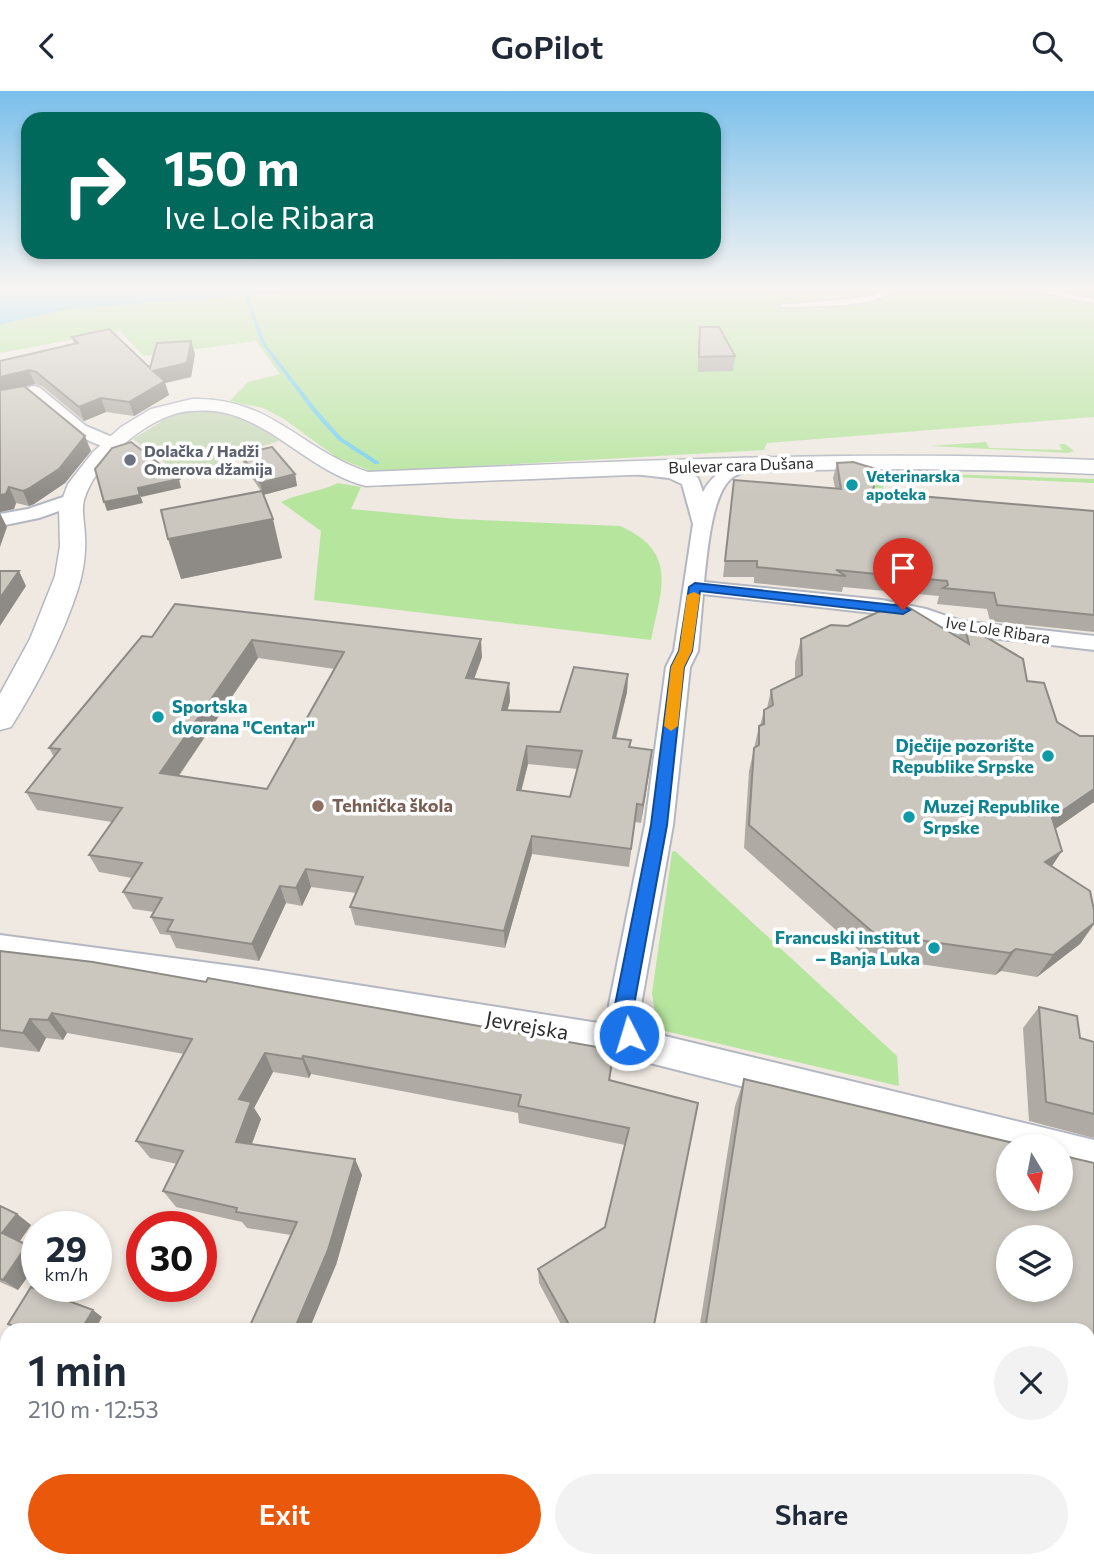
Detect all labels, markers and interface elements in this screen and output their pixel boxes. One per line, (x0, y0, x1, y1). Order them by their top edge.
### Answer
text: GoPilot (491, 26, 603, 66)
icon: back (28, 27, 66, 65)
icon: search (1028, 27, 1066, 65)
text: 150 m (164, 136, 299, 196)
icon: right (49, 140, 140, 231)
text: Ive Lole Ribara (164, 196, 375, 236)
place label: Dolačka / Hadži Omerova džamija (144, 441, 272, 478)
marker: Dolačka / Hadži Omerova džamija (122, 452, 138, 468)
street label: Bulevar cara Dušana (668, 452, 814, 477)
place label: Veterinarska apoteka (866, 466, 960, 503)
marker: Veterinarska apoteka (844, 477, 860, 493)
pin (873, 538, 933, 610)
icon: arrive (884, 549, 922, 587)
street label: Ive Lole Ribara (945, 612, 1052, 647)
place label: Sportska dvorana "Centar" (172, 695, 315, 738)
marker: Sportska dvorana "Centar" (150, 709, 166, 725)
place label: Dječije pozorište Republike Srpske (892, 734, 1034, 777)
marker: Dječije pozorište Republike Srpske (1040, 748, 1056, 764)
place label: Tehnička škola (332, 794, 453, 816)
place label: Muzej Republike Srpske (923, 795, 1060, 838)
marker: Tehnička škola (310, 798, 326, 814)
marker: Muzej Republike Srpske (901, 809, 917, 825)
place label: Francuski institut – Banja Luka (775, 926, 920, 969)
marker: Francuski institut – Banja Luka (926, 940, 942, 956)
position arrow (592, 998, 666, 1072)
street label: Jevrejska (484, 1005, 571, 1044)
north arrow (996, 1134, 1073, 1211)
map controls (996, 1134, 1073, 1302)
speed limit sign: 30 (126, 1211, 217, 1302)
button: layers (996, 1225, 1073, 1302)
text: 29 (46, 1226, 87, 1269)
text: km/h (45, 1263, 88, 1285)
text: 1 min (28, 1343, 127, 1395)
button: close (994, 1346, 1068, 1420)
text: 210 m · 12:53 (28, 1395, 159, 1423)
button: Exit (28, 1474, 541, 1554)
button: Share (555, 1474, 1068, 1554)

